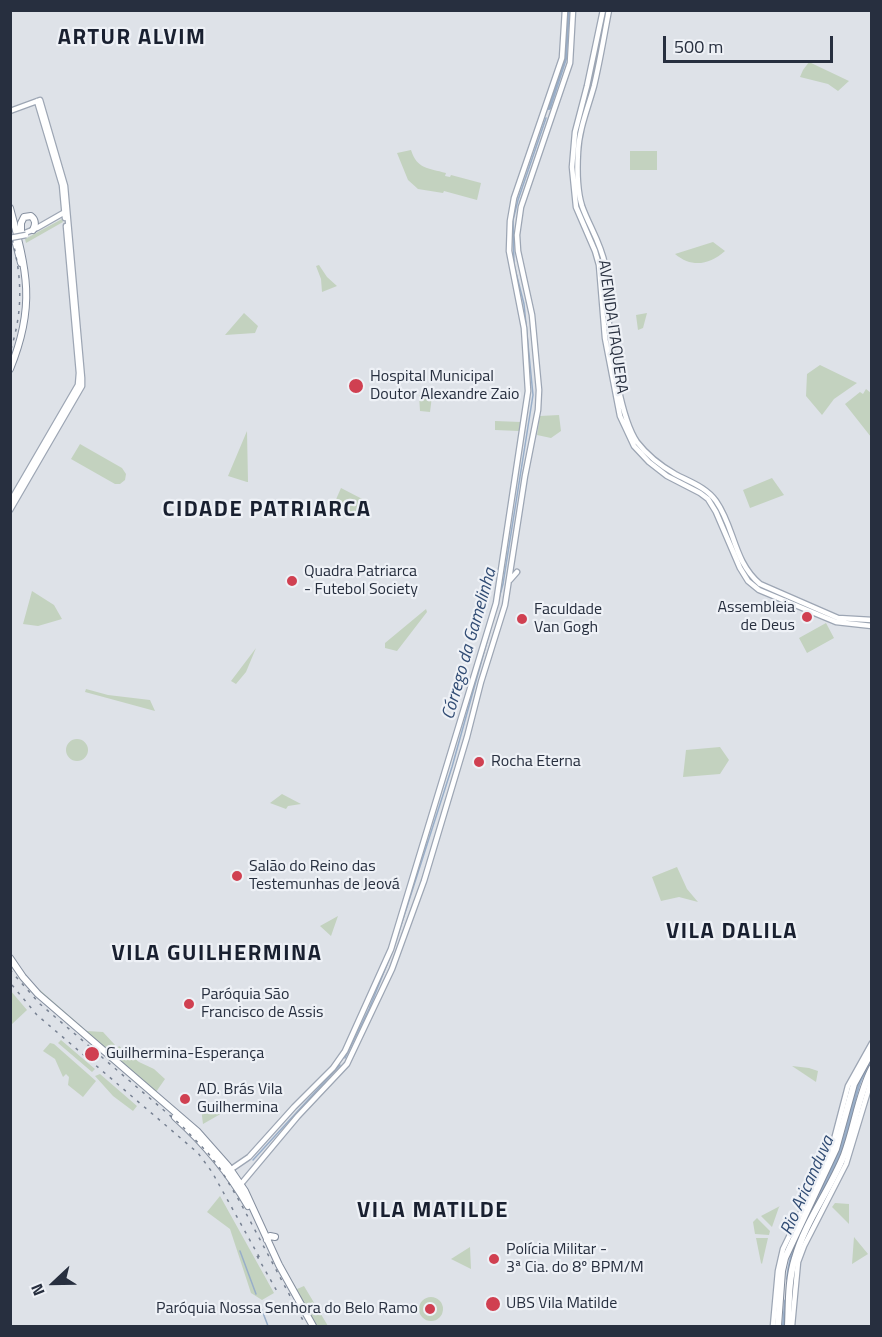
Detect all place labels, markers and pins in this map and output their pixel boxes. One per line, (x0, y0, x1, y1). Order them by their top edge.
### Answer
place label: Hospital Municipal Doutor Alexandre Zaio (370, 367, 519, 405)
marker: Hospital Municipal Doutor Alexandre Zaio (347, 377, 365, 395)
place label: Quadra Patriarca - Futebol Society (304, 562, 418, 600)
marker: Quadra Patriarca - Futebol Society (285, 574, 299, 588)
place label: Assembleia de Deus (717, 598, 795, 636)
place label: Faculdade Van Gogh (534, 600, 602, 638)
marker: Assembleia de Deus (800, 610, 814, 624)
marker: Faculdade Van Gogh (515, 612, 529, 626)
place label: Rocha Eterna (491, 752, 581, 772)
marker: Rocha Eterna (472, 755, 486, 769)
place label: Salão do Reino das Testemunhas de Jeová (249, 857, 400, 895)
marker: Salão do Reino das Testemunhas de Jeová (230, 869, 244, 883)
place label: Paróquia São Francisco de Assis (201, 985, 323, 1023)
marker: Paróquia São Francisco de Assis (182, 997, 196, 1011)
place label: Guilhermina-Esperança (106, 1044, 264, 1064)
marker: Guilhermina-Esperança (83, 1045, 101, 1063)
place label: AD. Brás Vila Guilhermina (197, 1080, 282, 1118)
marker: AD. Brás Vila Guilhermina (178, 1092, 192, 1106)
place label: Polícia Militar - 3ª Cia. do 8º BPM/M (506, 1240, 644, 1278)
marker: Polícia Militar - 3ª Cia. do 8º BPM/M (487, 1252, 501, 1266)
place label: UBS Vila Matilde (506, 1294, 617, 1314)
marker: UBS Vila Matilde (484, 1295, 502, 1313)
place label: Paróquia Nossa Senhora do Belo Ramo (156, 1299, 418, 1319)
marker: Paróquia Nossa Senhora do Belo Ramo (423, 1302, 437, 1316)

